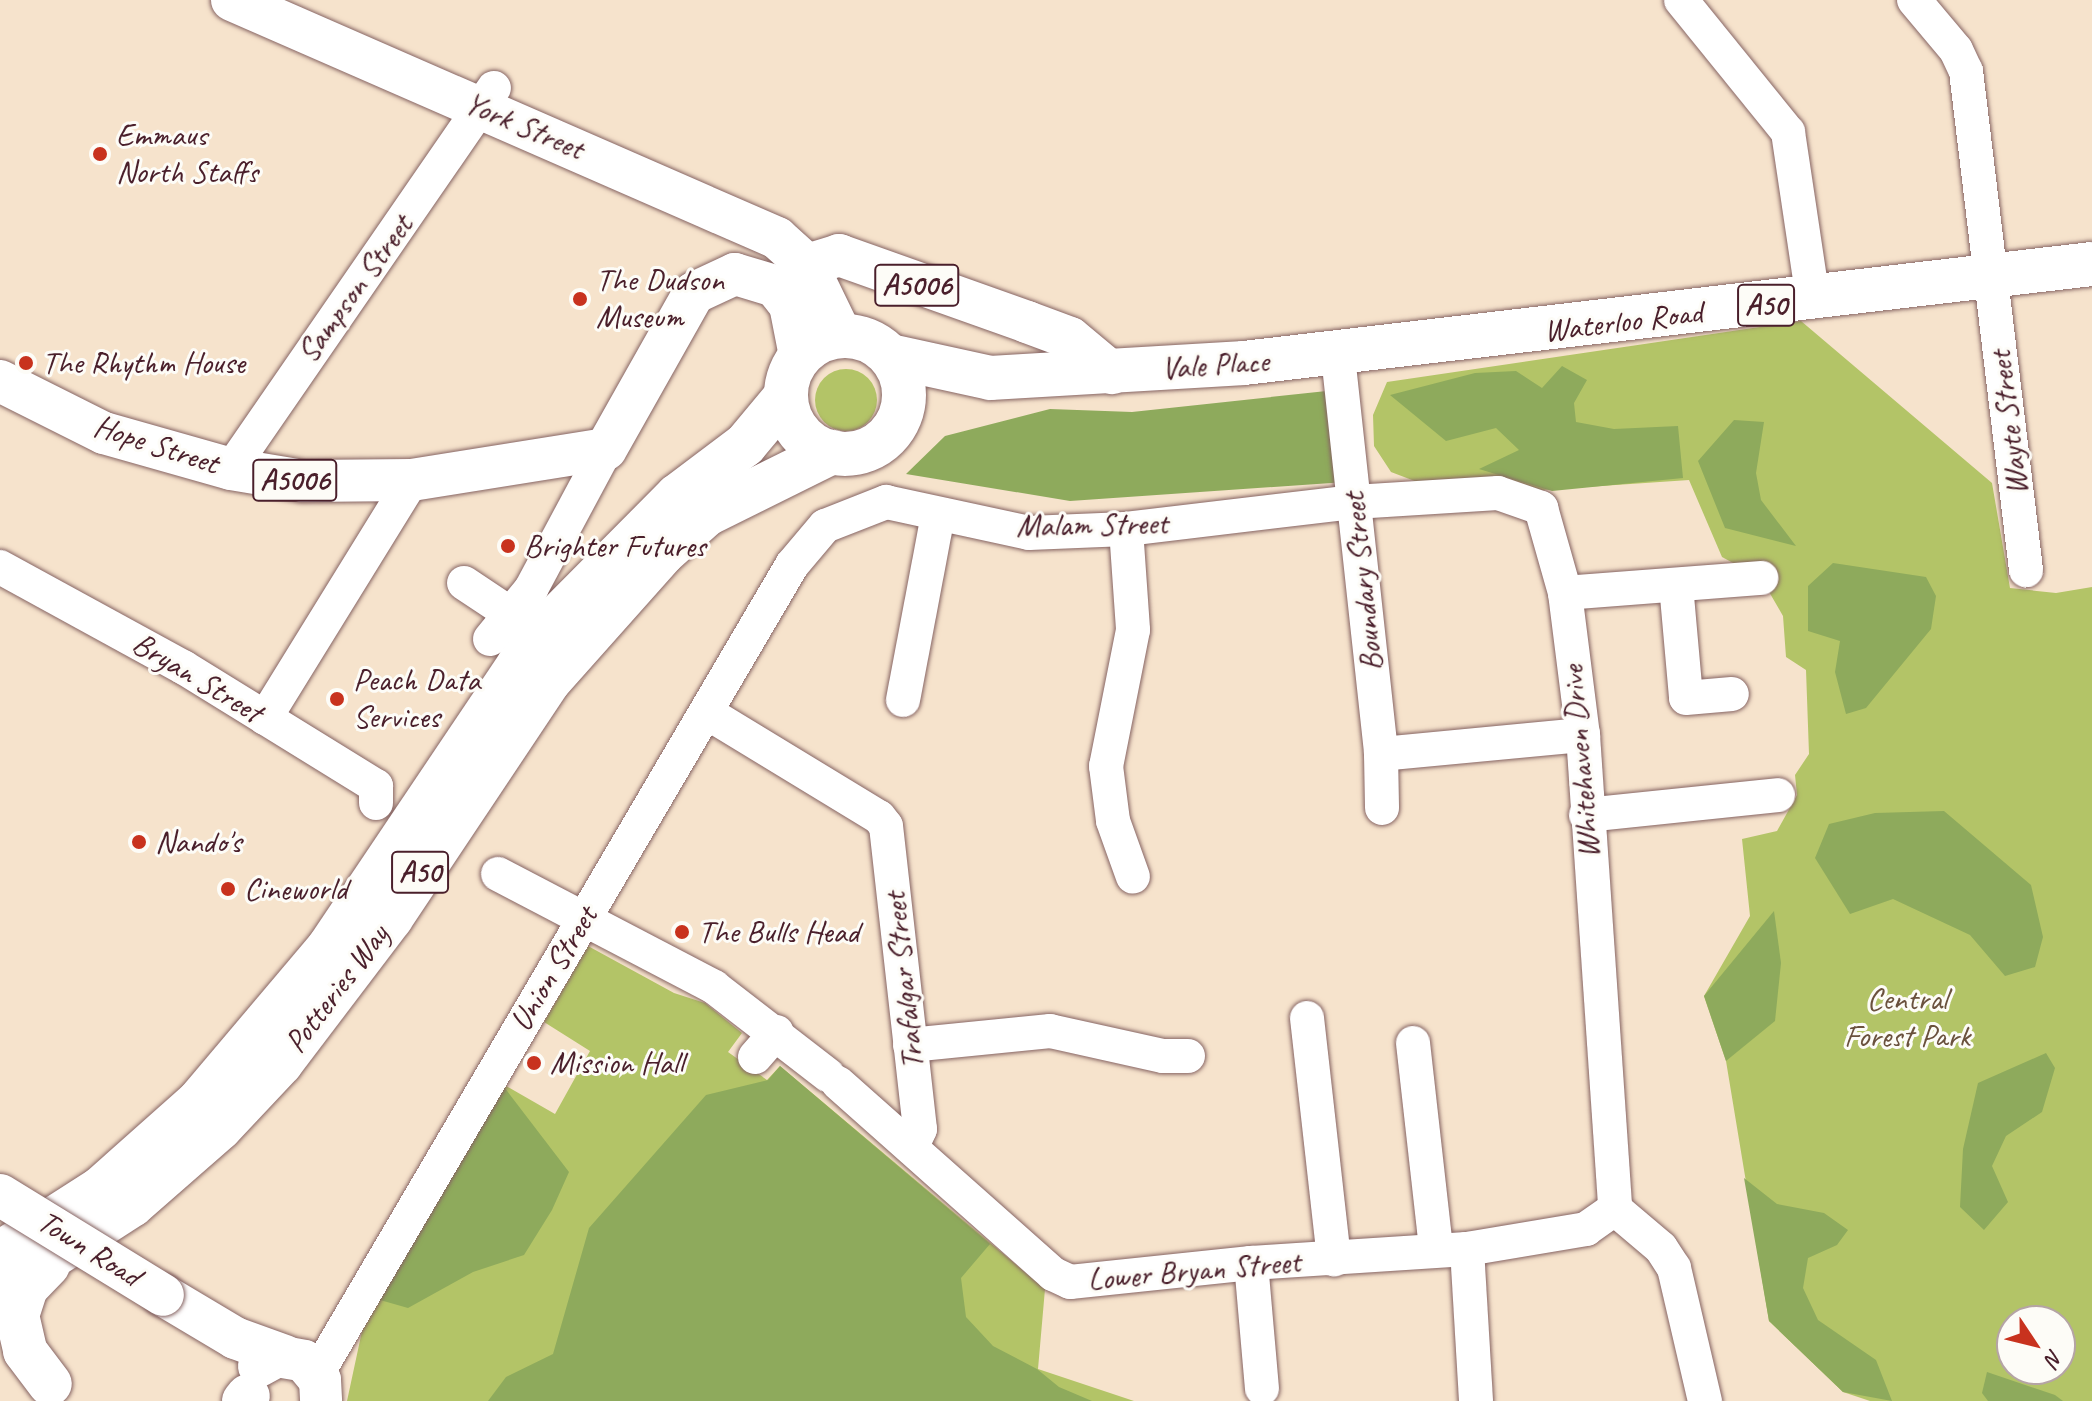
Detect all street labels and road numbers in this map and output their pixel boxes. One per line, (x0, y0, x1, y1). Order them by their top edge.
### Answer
street label: York Street (458, 84, 590, 168)
street label: Sampson Street (289, 208, 421, 370)
road number: A5006 (873, 259, 961, 311)
road number: A50 (1736, 279, 1796, 331)
street label: Waterloo Road (1542, 293, 1704, 351)
street label: Vale Place (1160, 342, 1270, 388)
street label: Wayte Street (1981, 348, 2037, 498)
street label: Hope Street (89, 407, 223, 483)
road number: A5006 (251, 454, 339, 506)
street label: Boundary Street (1335, 491, 1391, 673)
street label: Malam Street (1016, 504, 1168, 546)
street label: Bryan Street (125, 624, 269, 732)
street label: Whitehaven Drive (1553, 664, 1609, 860)
road number: A50 (390, 846, 450, 898)
street label: Trafalgar Street (876, 890, 932, 1072)
street label: Union Street (502, 900, 606, 1038)
street label: Potteries Way (276, 917, 398, 1061)
street label: Town Road (30, 1202, 148, 1296)
street label: Lower Bryan Street (1085, 1242, 1303, 1300)

